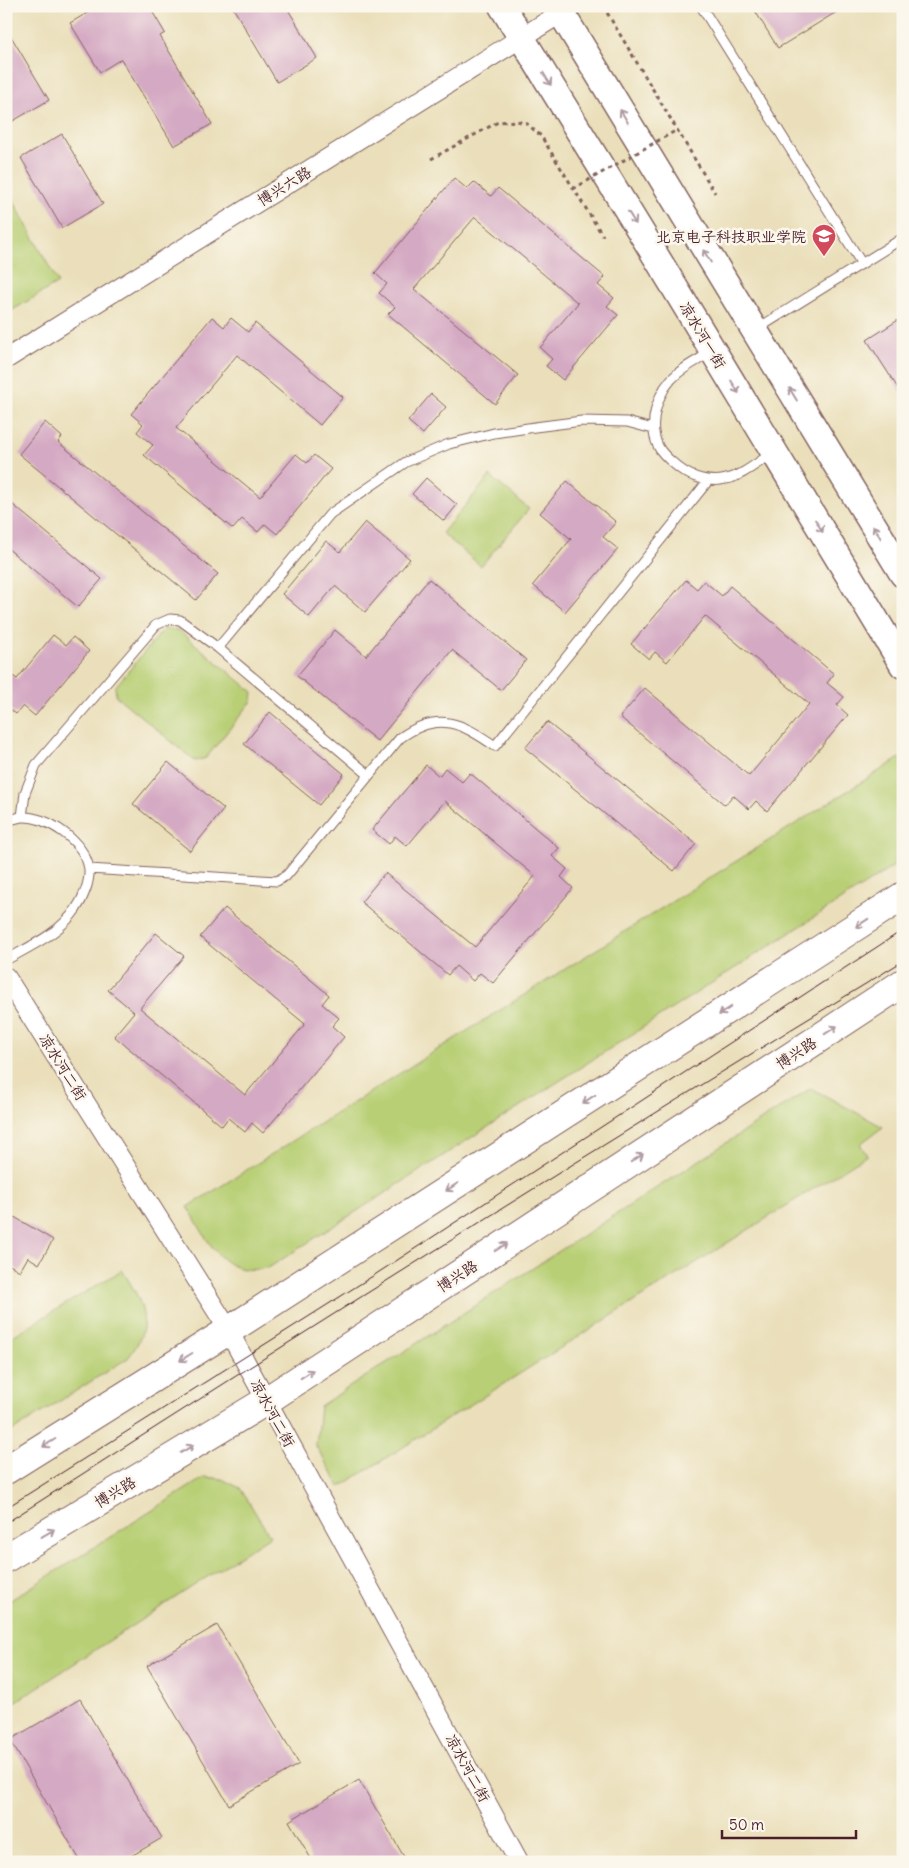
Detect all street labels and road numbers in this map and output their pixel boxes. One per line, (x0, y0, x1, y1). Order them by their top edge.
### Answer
street label: 博兴六路 (254, 162, 314, 210)
street label: 凉水河一街 (676, 298, 730, 372)
street label: 凉水河二街 (35, 1030, 91, 1104)
street label: 博兴路 (772, 1033, 820, 1073)
street label: 博兴路 (433, 1256, 481, 1296)
street label: 凉水河二街 (247, 1376, 299, 1450)
street label: 博兴路 (91, 1472, 139, 1512)
street label: 凉水河二街 (442, 1731, 494, 1805)

